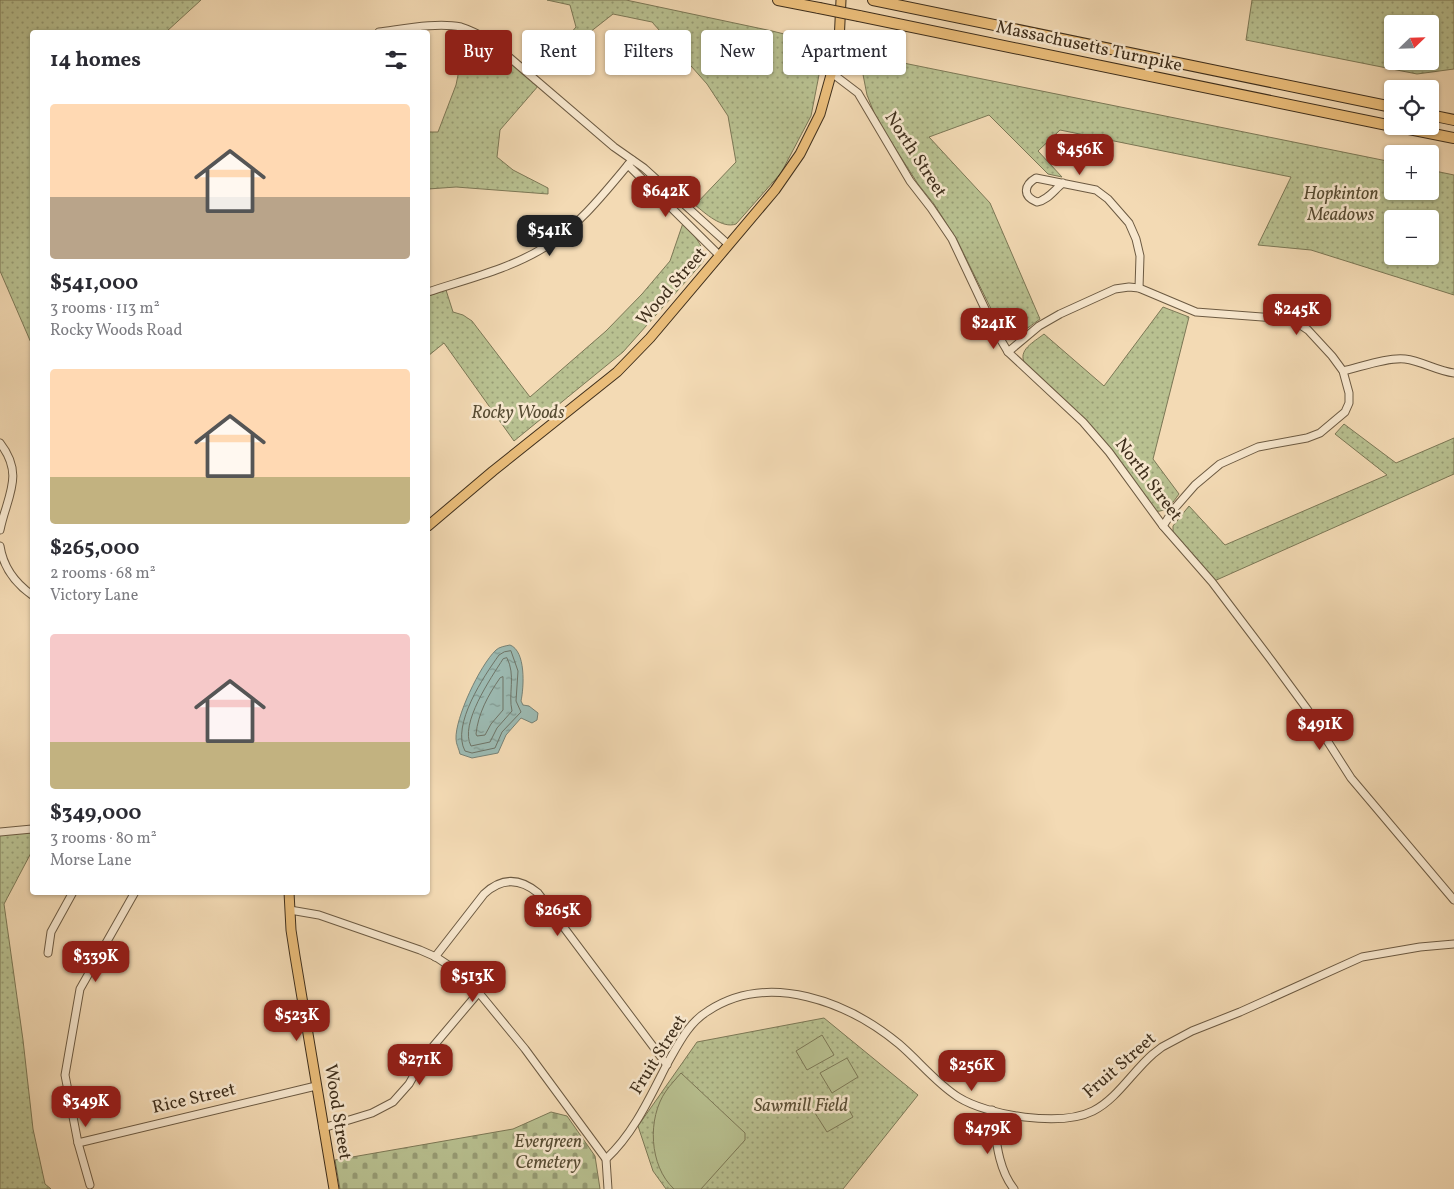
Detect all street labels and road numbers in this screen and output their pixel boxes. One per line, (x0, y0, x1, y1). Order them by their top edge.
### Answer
street label: Massachusetts Turnpike (994, 15, 1184, 79)
street label: North Street (878, 107, 952, 203)
street label: Wood Street (631, 242, 713, 332)
street label: North Street (1108, 433, 1188, 527)
street label: Fruit Street (625, 1010, 693, 1100)
street label: Fruit Street (1078, 1027, 1162, 1105)
street label: Wood Street (317, 1062, 357, 1162)
street label: Rice Street (150, 1077, 238, 1121)

